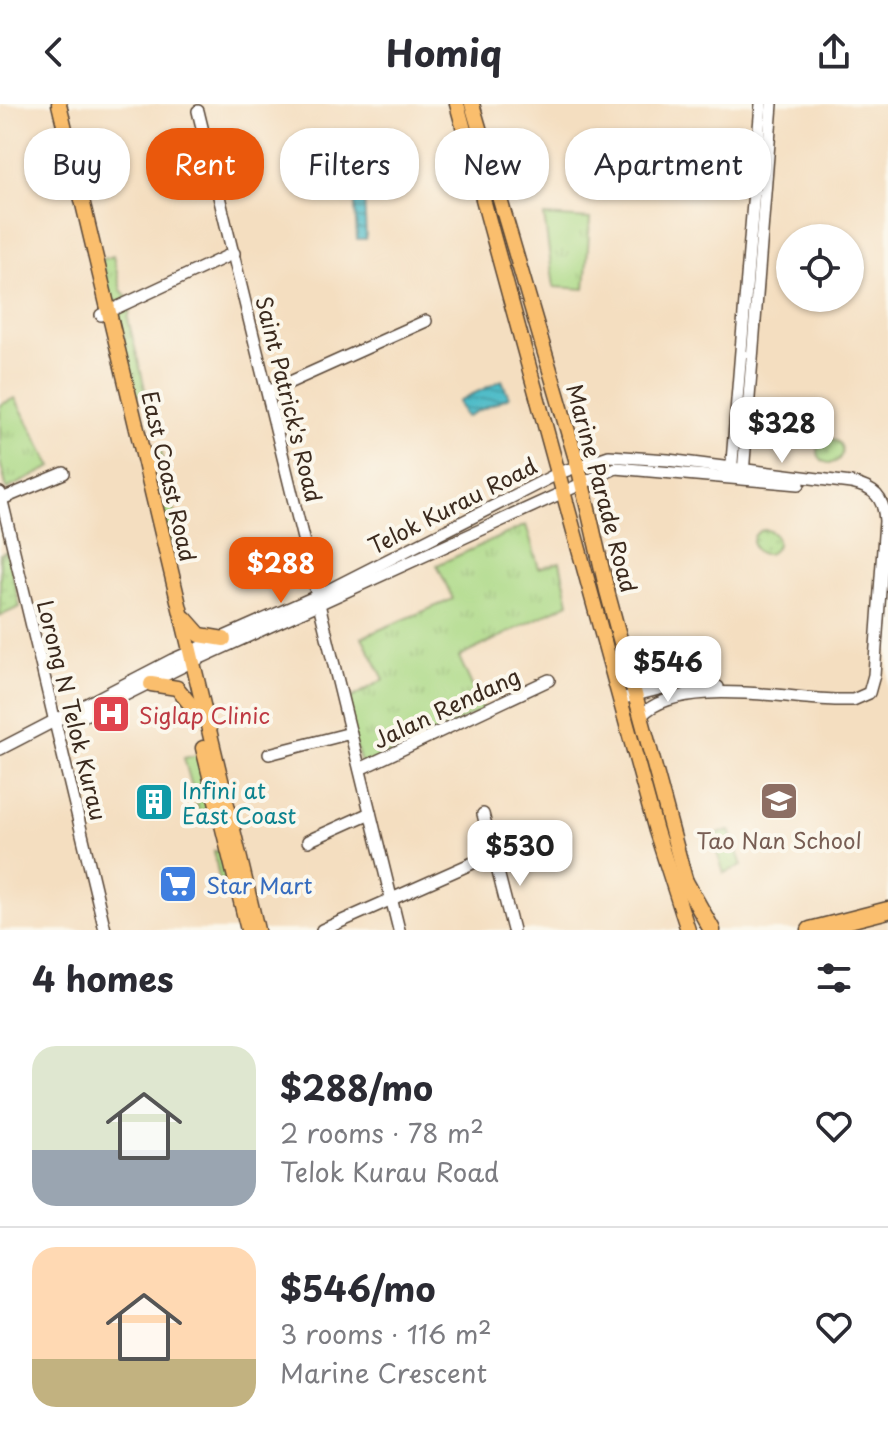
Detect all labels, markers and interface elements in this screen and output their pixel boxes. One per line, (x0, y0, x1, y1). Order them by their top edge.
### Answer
text: Homiq (386, 25, 502, 79)
icon: back (32, 30, 76, 74)
icon: share (812, 30, 856, 74)
chip: Buy (24, 128, 130, 200)
chip: Rent (146, 128, 264, 200)
chip: Filters (280, 128, 419, 200)
chip: New (435, 128, 549, 200)
chip: Apartment (565, 128, 771, 200)
map controls (776, 224, 864, 312)
button: locate (776, 224, 864, 312)
street label: Saint Patrick's Road (248, 293, 332, 505)
street label: Marine Parade Road (559, 380, 647, 596)
street label: East Coast Road (134, 387, 206, 565)
pin: $328 (735, 397, 829, 465)
text: $328 (748, 403, 816, 442)
street label: Telok Kurau Road (362, 448, 542, 562)
pin: $288 (234, 537, 328, 605)
text: $288 (247, 543, 315, 582)
street label: Lorong N Telok Kurau (30, 596, 116, 824)
pin: $546 (621, 636, 715, 704)
text: $546 (633, 642, 703, 681)
street label: Jalan Rendang (367, 659, 525, 755)
hospital icon: Siglap Clinic (90, 693, 132, 735)
place label: Siglap Clinic (139, 698, 270, 731)
place label: Infini at East Coast (182, 773, 297, 831)
school or university icon: Tao Nan School (758, 780, 800, 822)
building icon: Infini at East Coast (133, 781, 175, 823)
pin: $530 (473, 820, 567, 888)
place label: Tao Nan School (696, 823, 862, 856)
text: $530 (485, 826, 555, 865)
supermarket icon: Star Mart (157, 863, 199, 905)
place label: Star Mart (206, 868, 312, 901)
text: 4 homes (32, 952, 174, 1004)
icon: filters (812, 956, 856, 1000)
text: $288/mo (280, 1061, 433, 1113)
icon: home (96, 1078, 192, 1174)
icon: heart (812, 1104, 856, 1148)
text: 2 rooms · 78 m² (280, 1113, 484, 1152)
text: Telok Kurau Road (280, 1152, 499, 1191)
text: $546/mo (280, 1262, 435, 1314)
icon: home (96, 1279, 192, 1375)
icon: heart (812, 1305, 856, 1349)
text: 3 rooms · 116 m² (280, 1314, 492, 1353)
text: Marine Crescent (280, 1353, 487, 1392)

